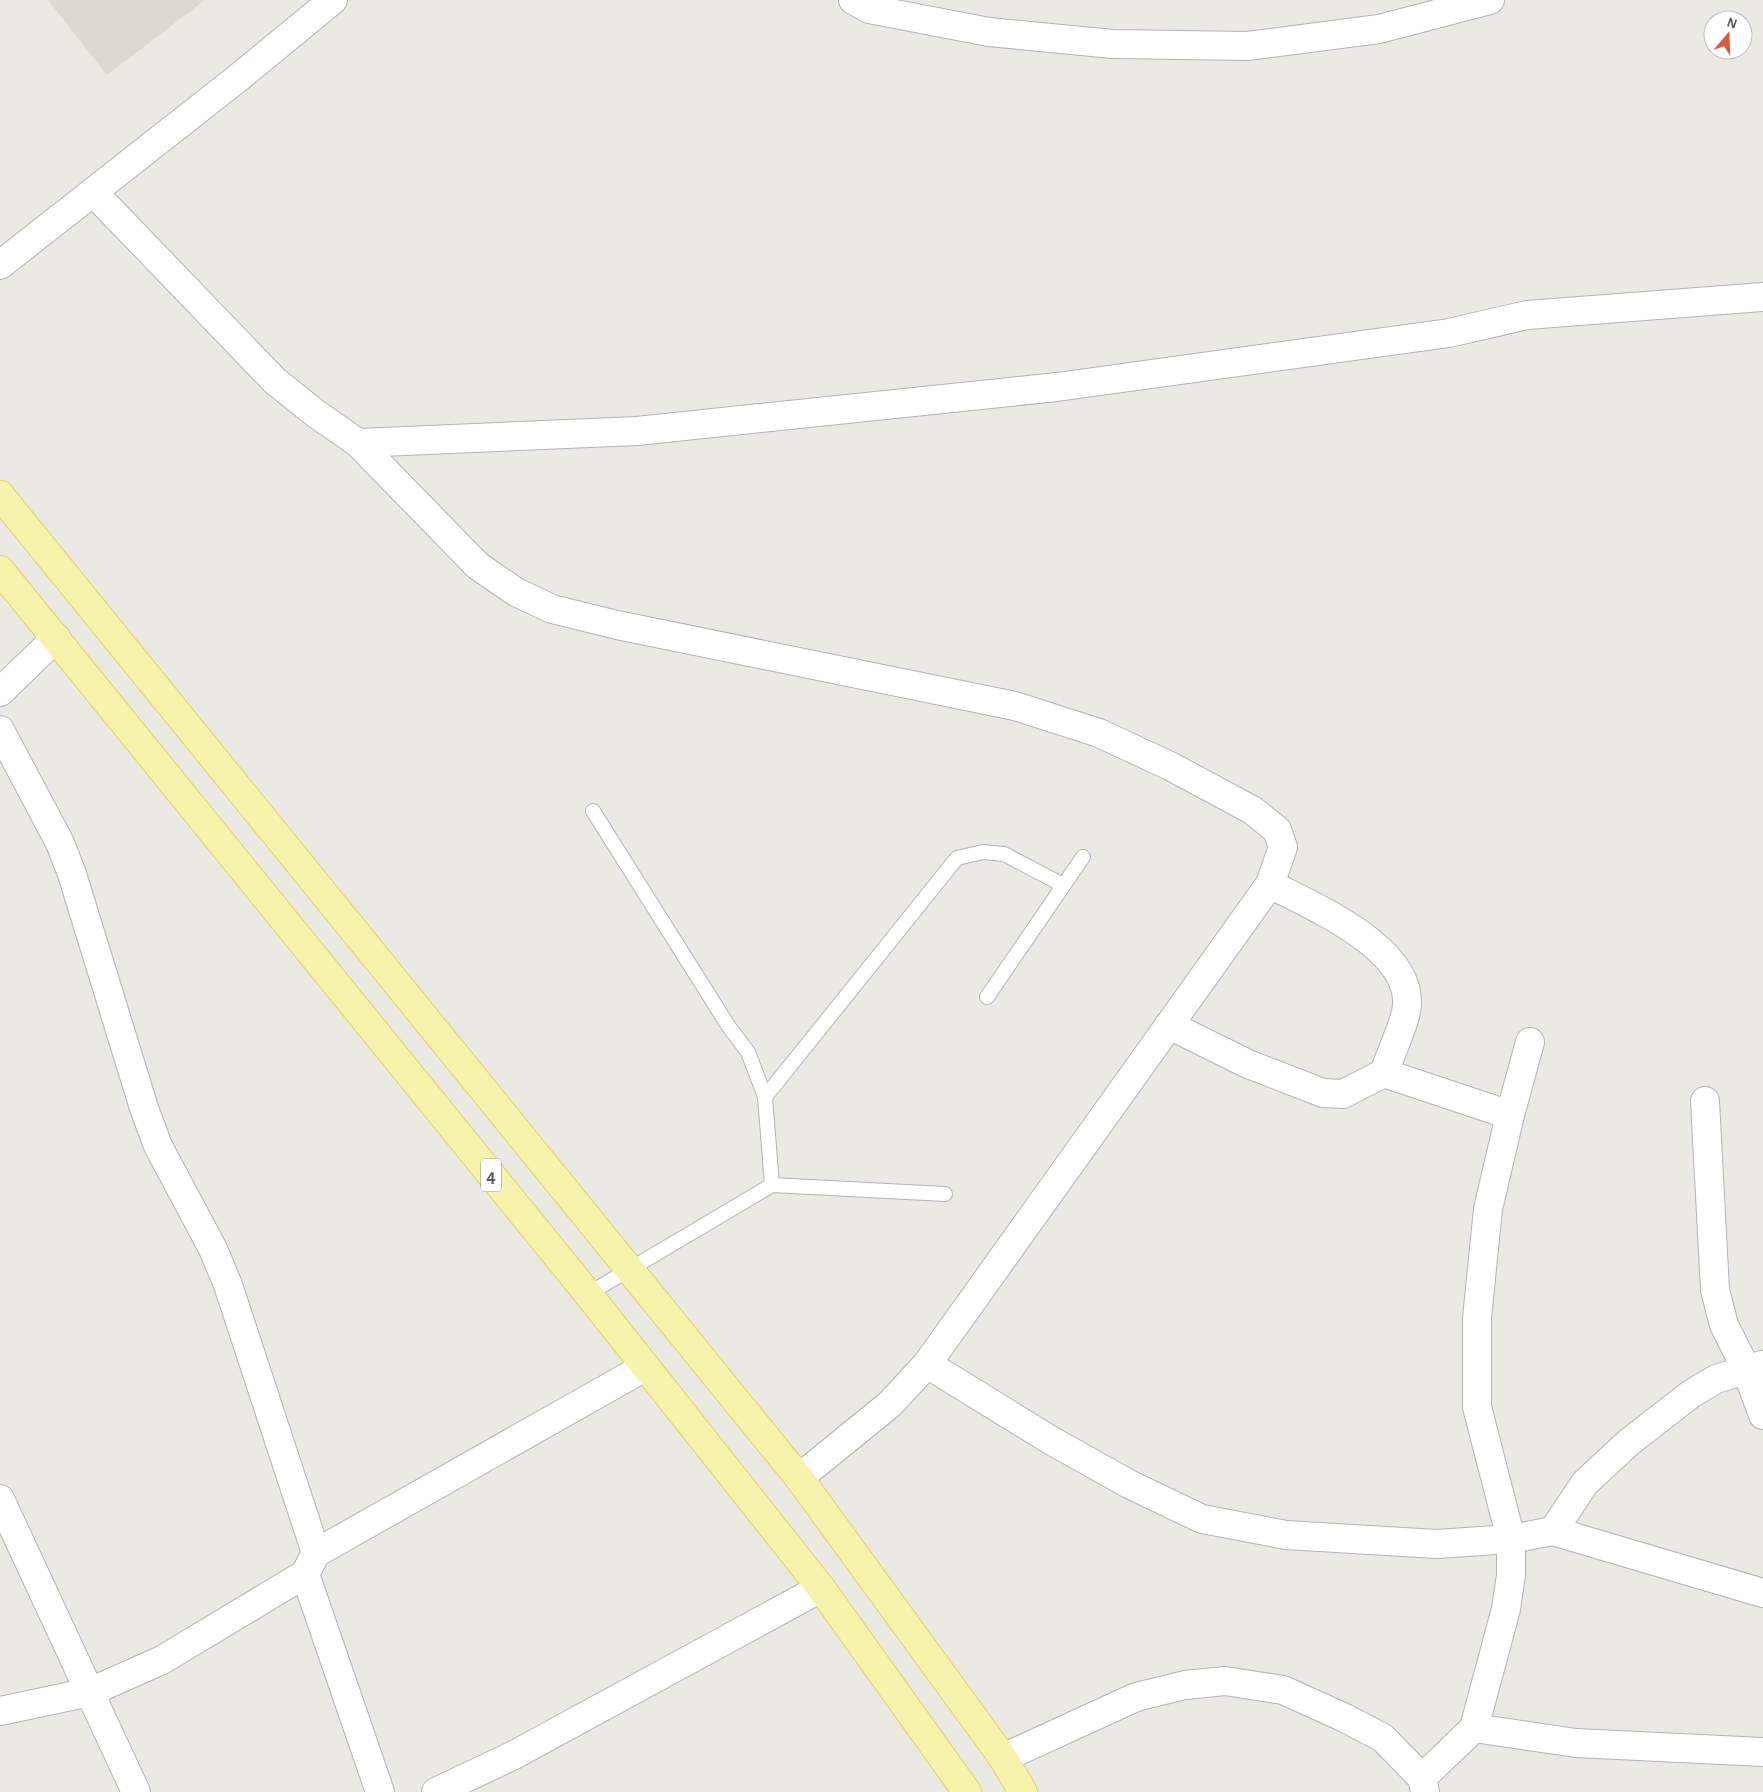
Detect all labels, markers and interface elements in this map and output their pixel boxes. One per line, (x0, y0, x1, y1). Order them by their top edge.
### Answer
north arrow (1703, 10, 1753, 60)
text: N (1725, 15, 1739, 32)
road number: 4 (481, 1158, 501, 1192)

